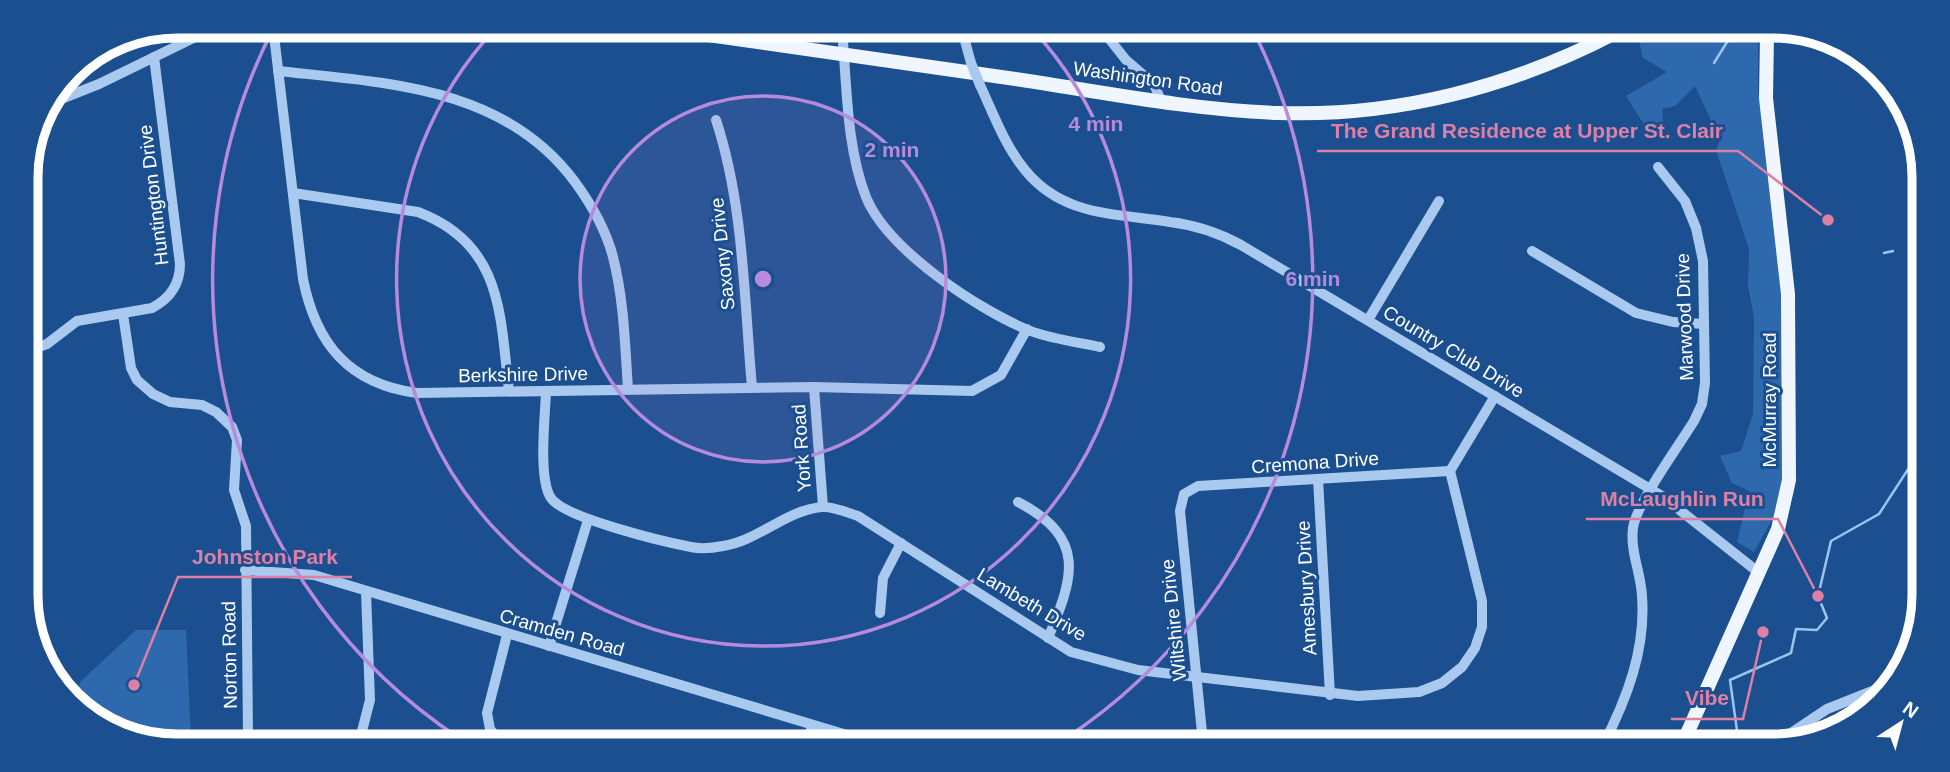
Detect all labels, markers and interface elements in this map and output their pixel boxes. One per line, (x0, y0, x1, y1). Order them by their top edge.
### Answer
street label: Washington Road (1072, 58, 1224, 99)
callout: The Grand Residence at Upper St. Clair (1317, 109, 1738, 151)
text: 4 min (1069, 112, 1123, 135)
text: The Grand Residence at Upper St. Clair (1331, 119, 1723, 142)
street label: Huntington Drive (134, 123, 173, 266)
text: 2 min (865, 138, 919, 161)
street label: Saxony Drive (706, 197, 739, 311)
street label: Marwood Drive (1672, 253, 1697, 381)
centre of rings (751, 267, 775, 291)
text: 6 min (1286, 267, 1340, 290)
street label: Country Club Drive (1380, 301, 1528, 402)
street label: McMurray Road (1759, 332, 1780, 468)
street label: Berkshire Drive (458, 363, 588, 386)
street label: York Road (788, 403, 815, 493)
street label: Cremona Drive (1251, 448, 1379, 477)
callout: McLaughlin Run (1586, 477, 1778, 519)
text: McLaughlin Run (1600, 487, 1764, 510)
street label: Amesbury Drive (1292, 520, 1321, 656)
callout: Johnston Park (178, 535, 352, 577)
text: Johnston Park (192, 545, 338, 568)
street label: Wiltshire Drive (1157, 558, 1190, 682)
street label: Lambeth Drive (973, 564, 1090, 645)
street label: Norton Road (218, 601, 241, 709)
street label: Cramden Road (497, 605, 627, 660)
callout: Vibe (1671, 677, 1743, 719)
text: Vibe (1685, 686, 1729, 709)
north arrow (1866, 688, 1936, 758)
text: N (1899, 697, 1922, 722)

